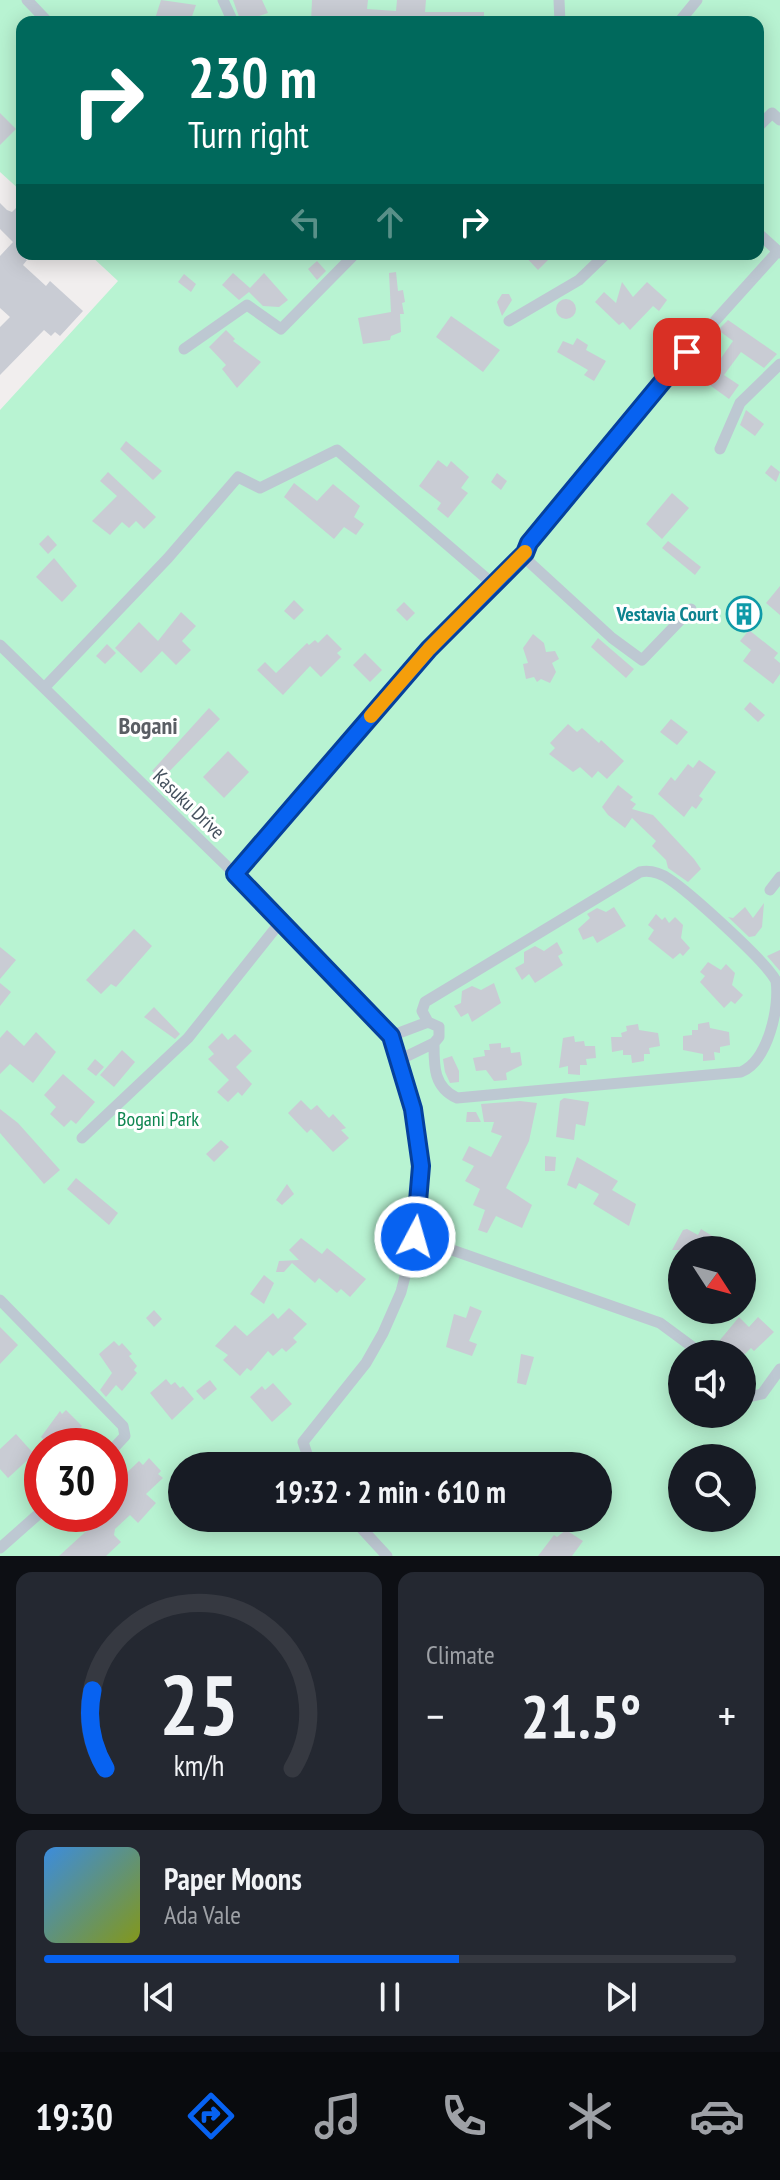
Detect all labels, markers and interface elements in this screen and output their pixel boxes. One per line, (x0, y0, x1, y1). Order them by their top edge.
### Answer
text: 230 m (188, 41, 317, 113)
icon: right (56, 48, 160, 152)
text: Turn right (188, 111, 309, 158)
icon: left (284, 200, 328, 244)
icon: ahead (368, 200, 412, 244)
icon: right (452, 200, 496, 244)
pin (653, 318, 721, 386)
icon: arrive (665, 330, 709, 374)
building icon: Vestavia Court (725, 595, 763, 633)
place label: Vestavia Court (615, 601, 718, 627)
district label: Bogani (118, 710, 178, 741)
street label: Kasuku Drive (148, 763, 230, 845)
park label: Bogani Park (117, 1106, 199, 1132)
position arrow (373, 1195, 457, 1279)
north arrow (668, 1236, 756, 1324)
map controls (668, 1236, 756, 1532)
button: sound (668, 1340, 756, 1428)
speed limit sign: 30 (24, 1428, 128, 1532)
button: search (668, 1444, 756, 1532)
text: 19:32 · 2 min · 610 m (274, 1472, 506, 1511)
text: Climate (426, 1638, 495, 1671)
text: 25 (159, 1650, 239, 1758)
text: 21.5° (521, 1677, 641, 1755)
text: − (426, 1687, 444, 1744)
text: + (718, 1687, 736, 1744)
text: km/h (174, 1747, 224, 1784)
text: Paper Moons (164, 1859, 302, 1898)
text: Ada Vale (164, 1898, 241, 1931)
icon: previous (137, 1975, 181, 2019)
icon: pause (368, 1975, 412, 2019)
icon: next (599, 1975, 643, 2019)
icon: directions (183, 2088, 239, 2144)
icon: music (310, 2088, 366, 2144)
icon: phone (436, 2088, 492, 2144)
icon: climate (562, 2088, 618, 2144)
icon: car (689, 2088, 745, 2144)
text: 19:30 (35, 2093, 113, 2140)

